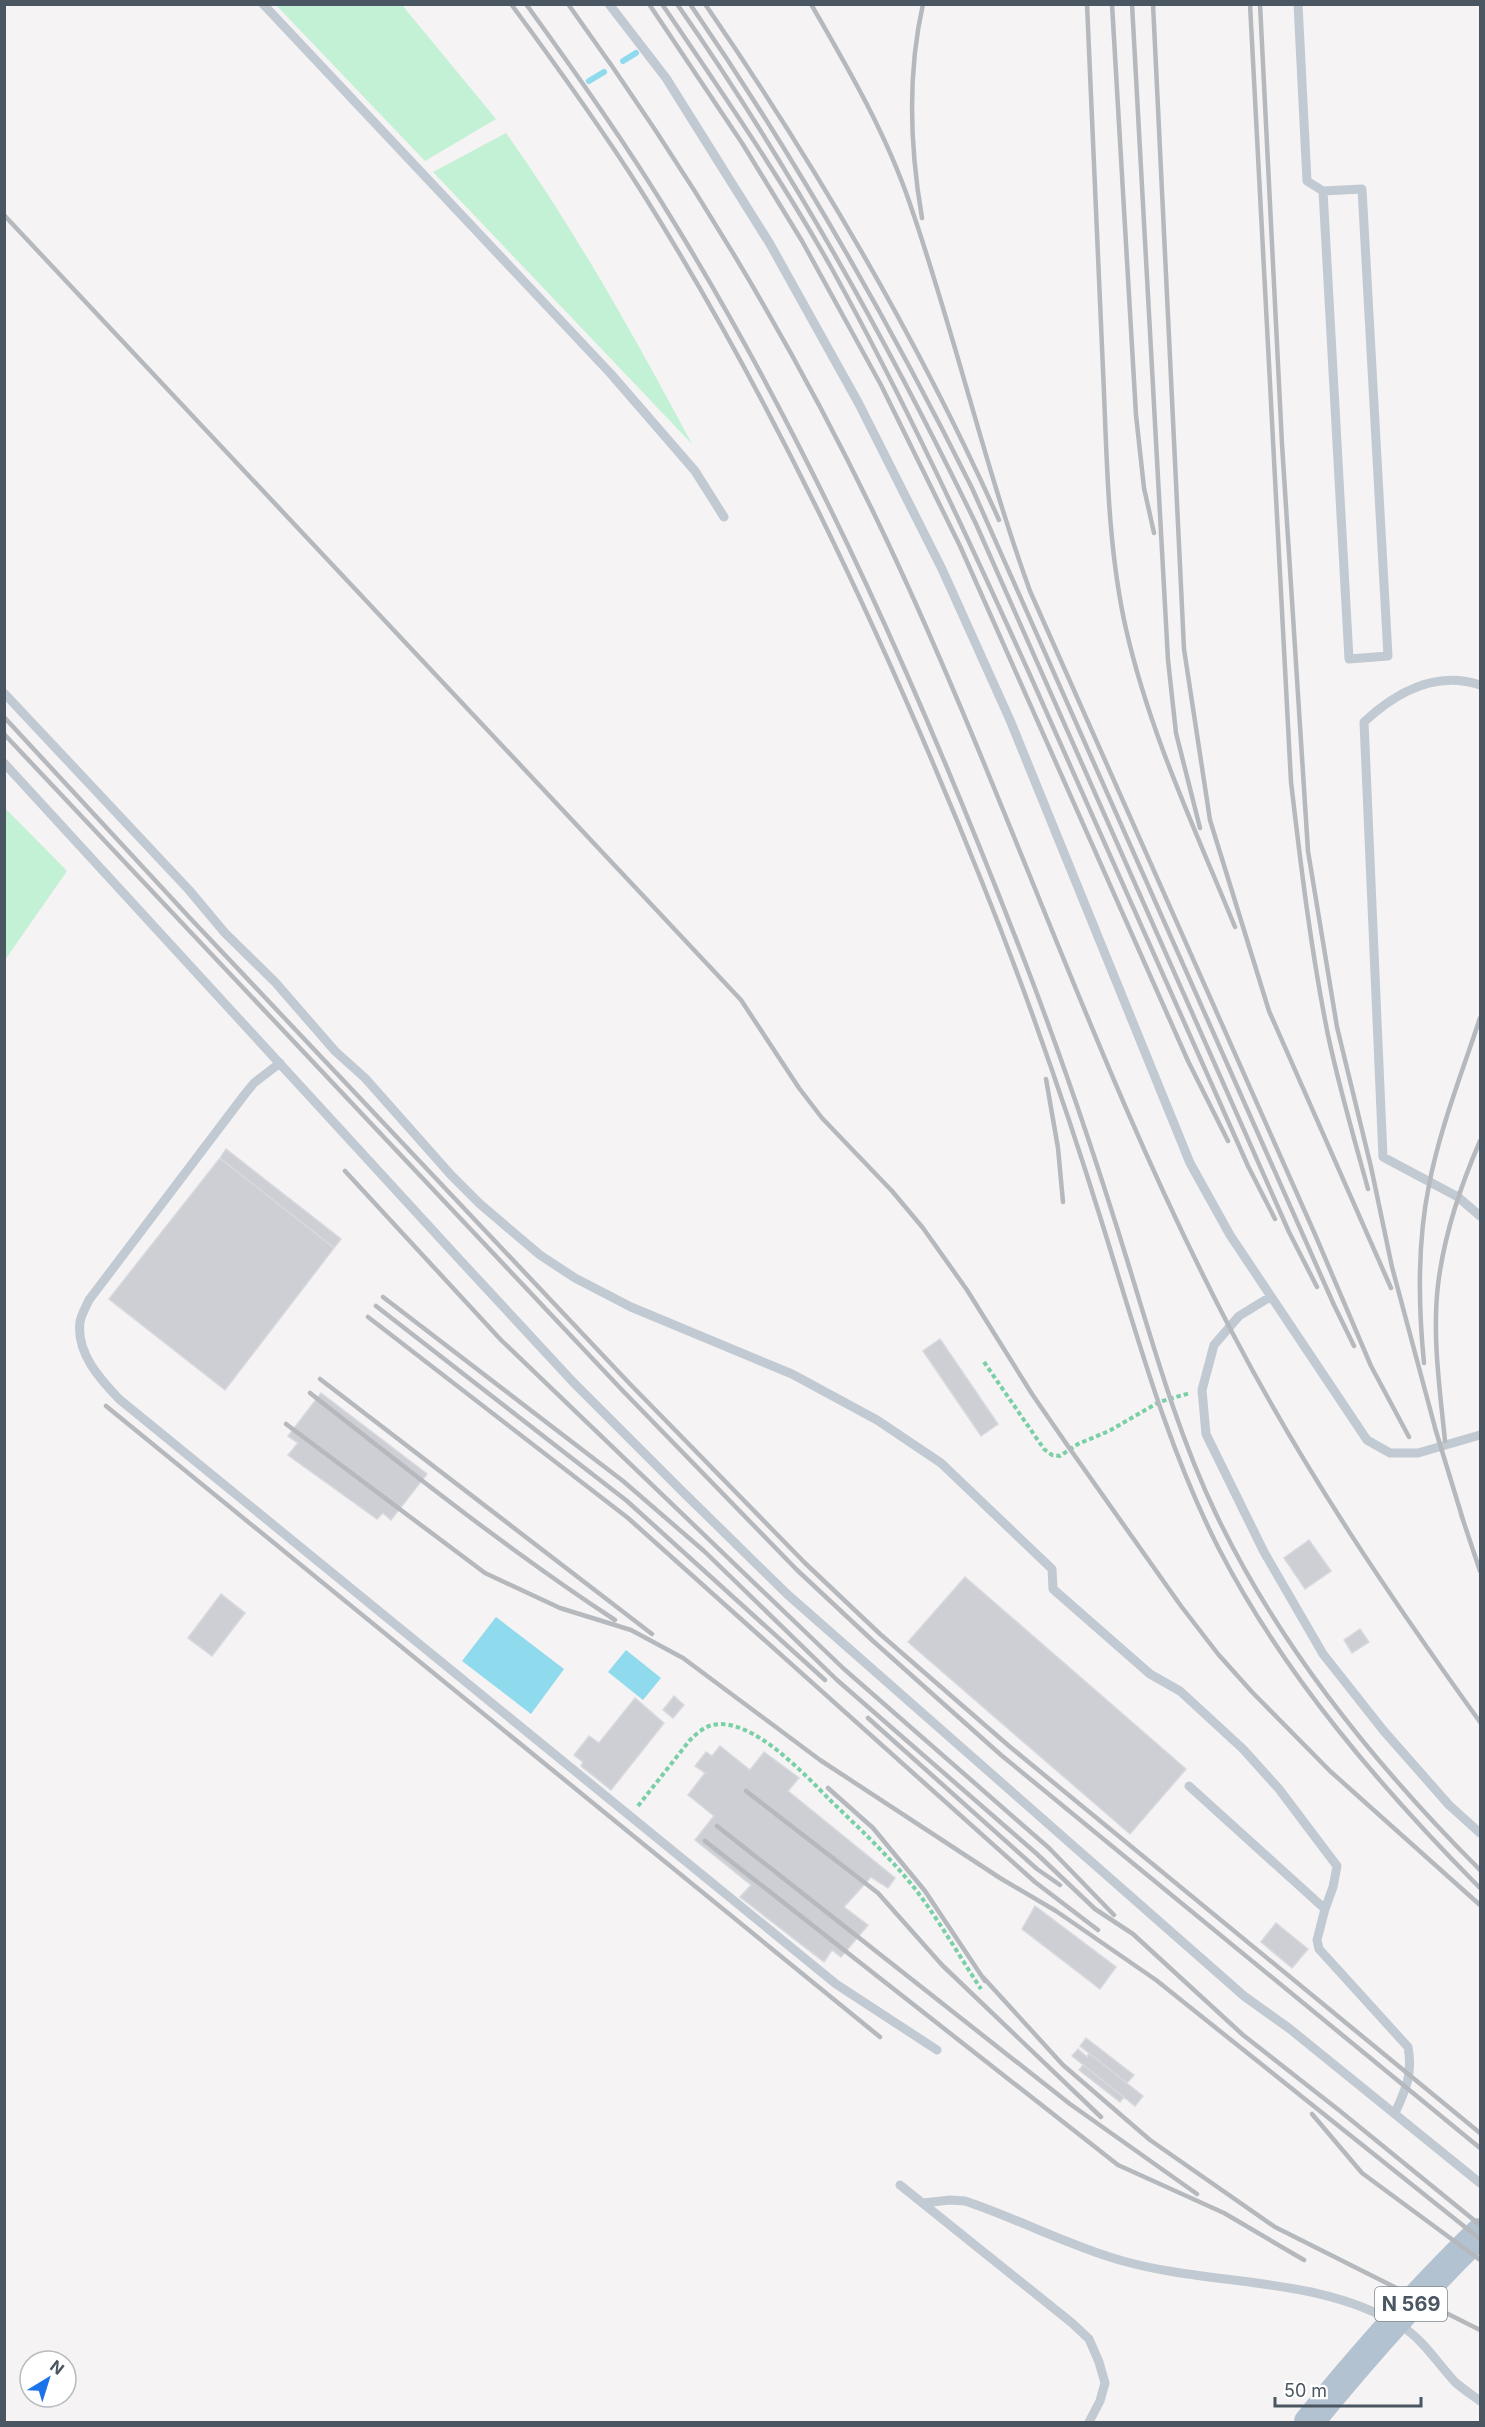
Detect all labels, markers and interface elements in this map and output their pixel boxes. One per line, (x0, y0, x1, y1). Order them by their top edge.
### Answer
road number: N 569 (1375, 2287, 1447, 2321)
north arrow (18, 2349, 78, 2409)
text: N (46, 2356, 68, 2379)
scale bar (1275, 2370, 1420, 2408)
text: 50 m (1284, 2380, 1327, 2401)

